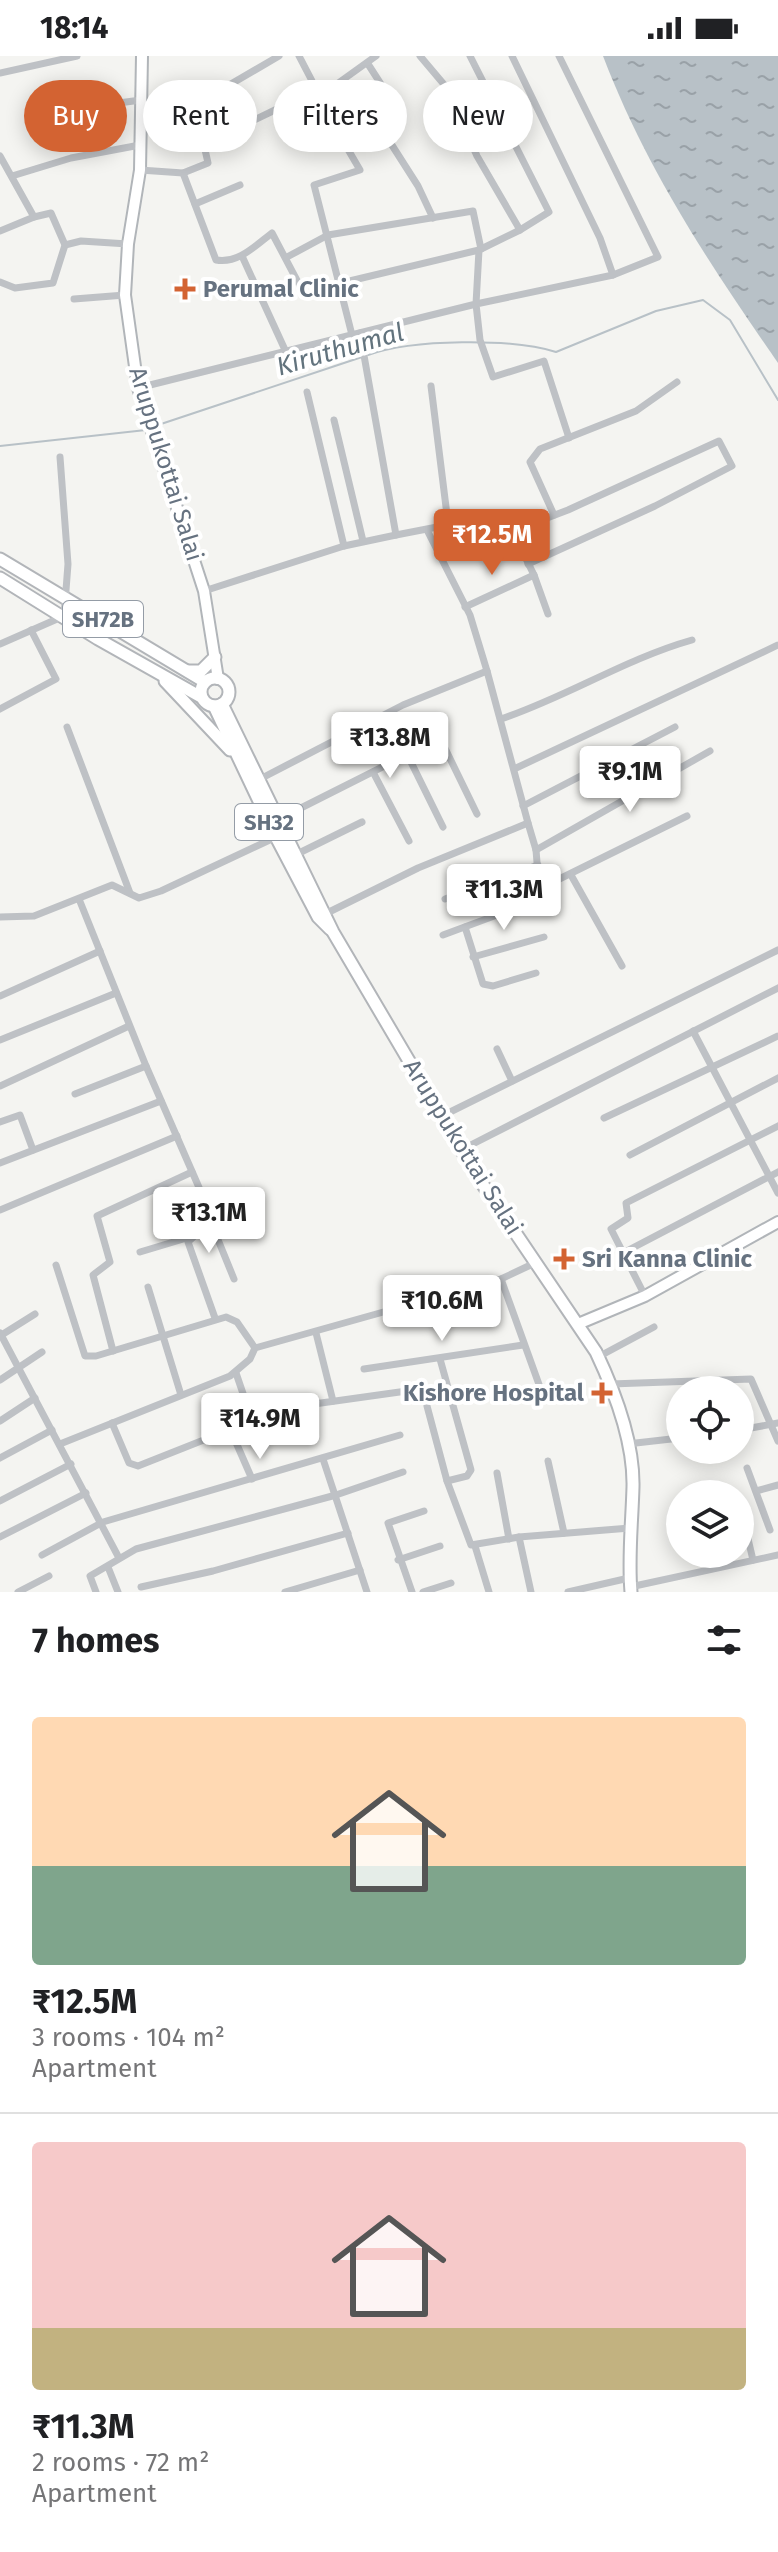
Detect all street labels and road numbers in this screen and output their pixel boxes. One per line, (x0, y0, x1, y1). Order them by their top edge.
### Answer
street label: Aruppukottai Salai (123, 364, 209, 564)
road number: SH72B (63, 601, 143, 637)
road number: SH32 (235, 804, 303, 840)
street label: Aruppukottai Salai (398, 1054, 528, 1240)

